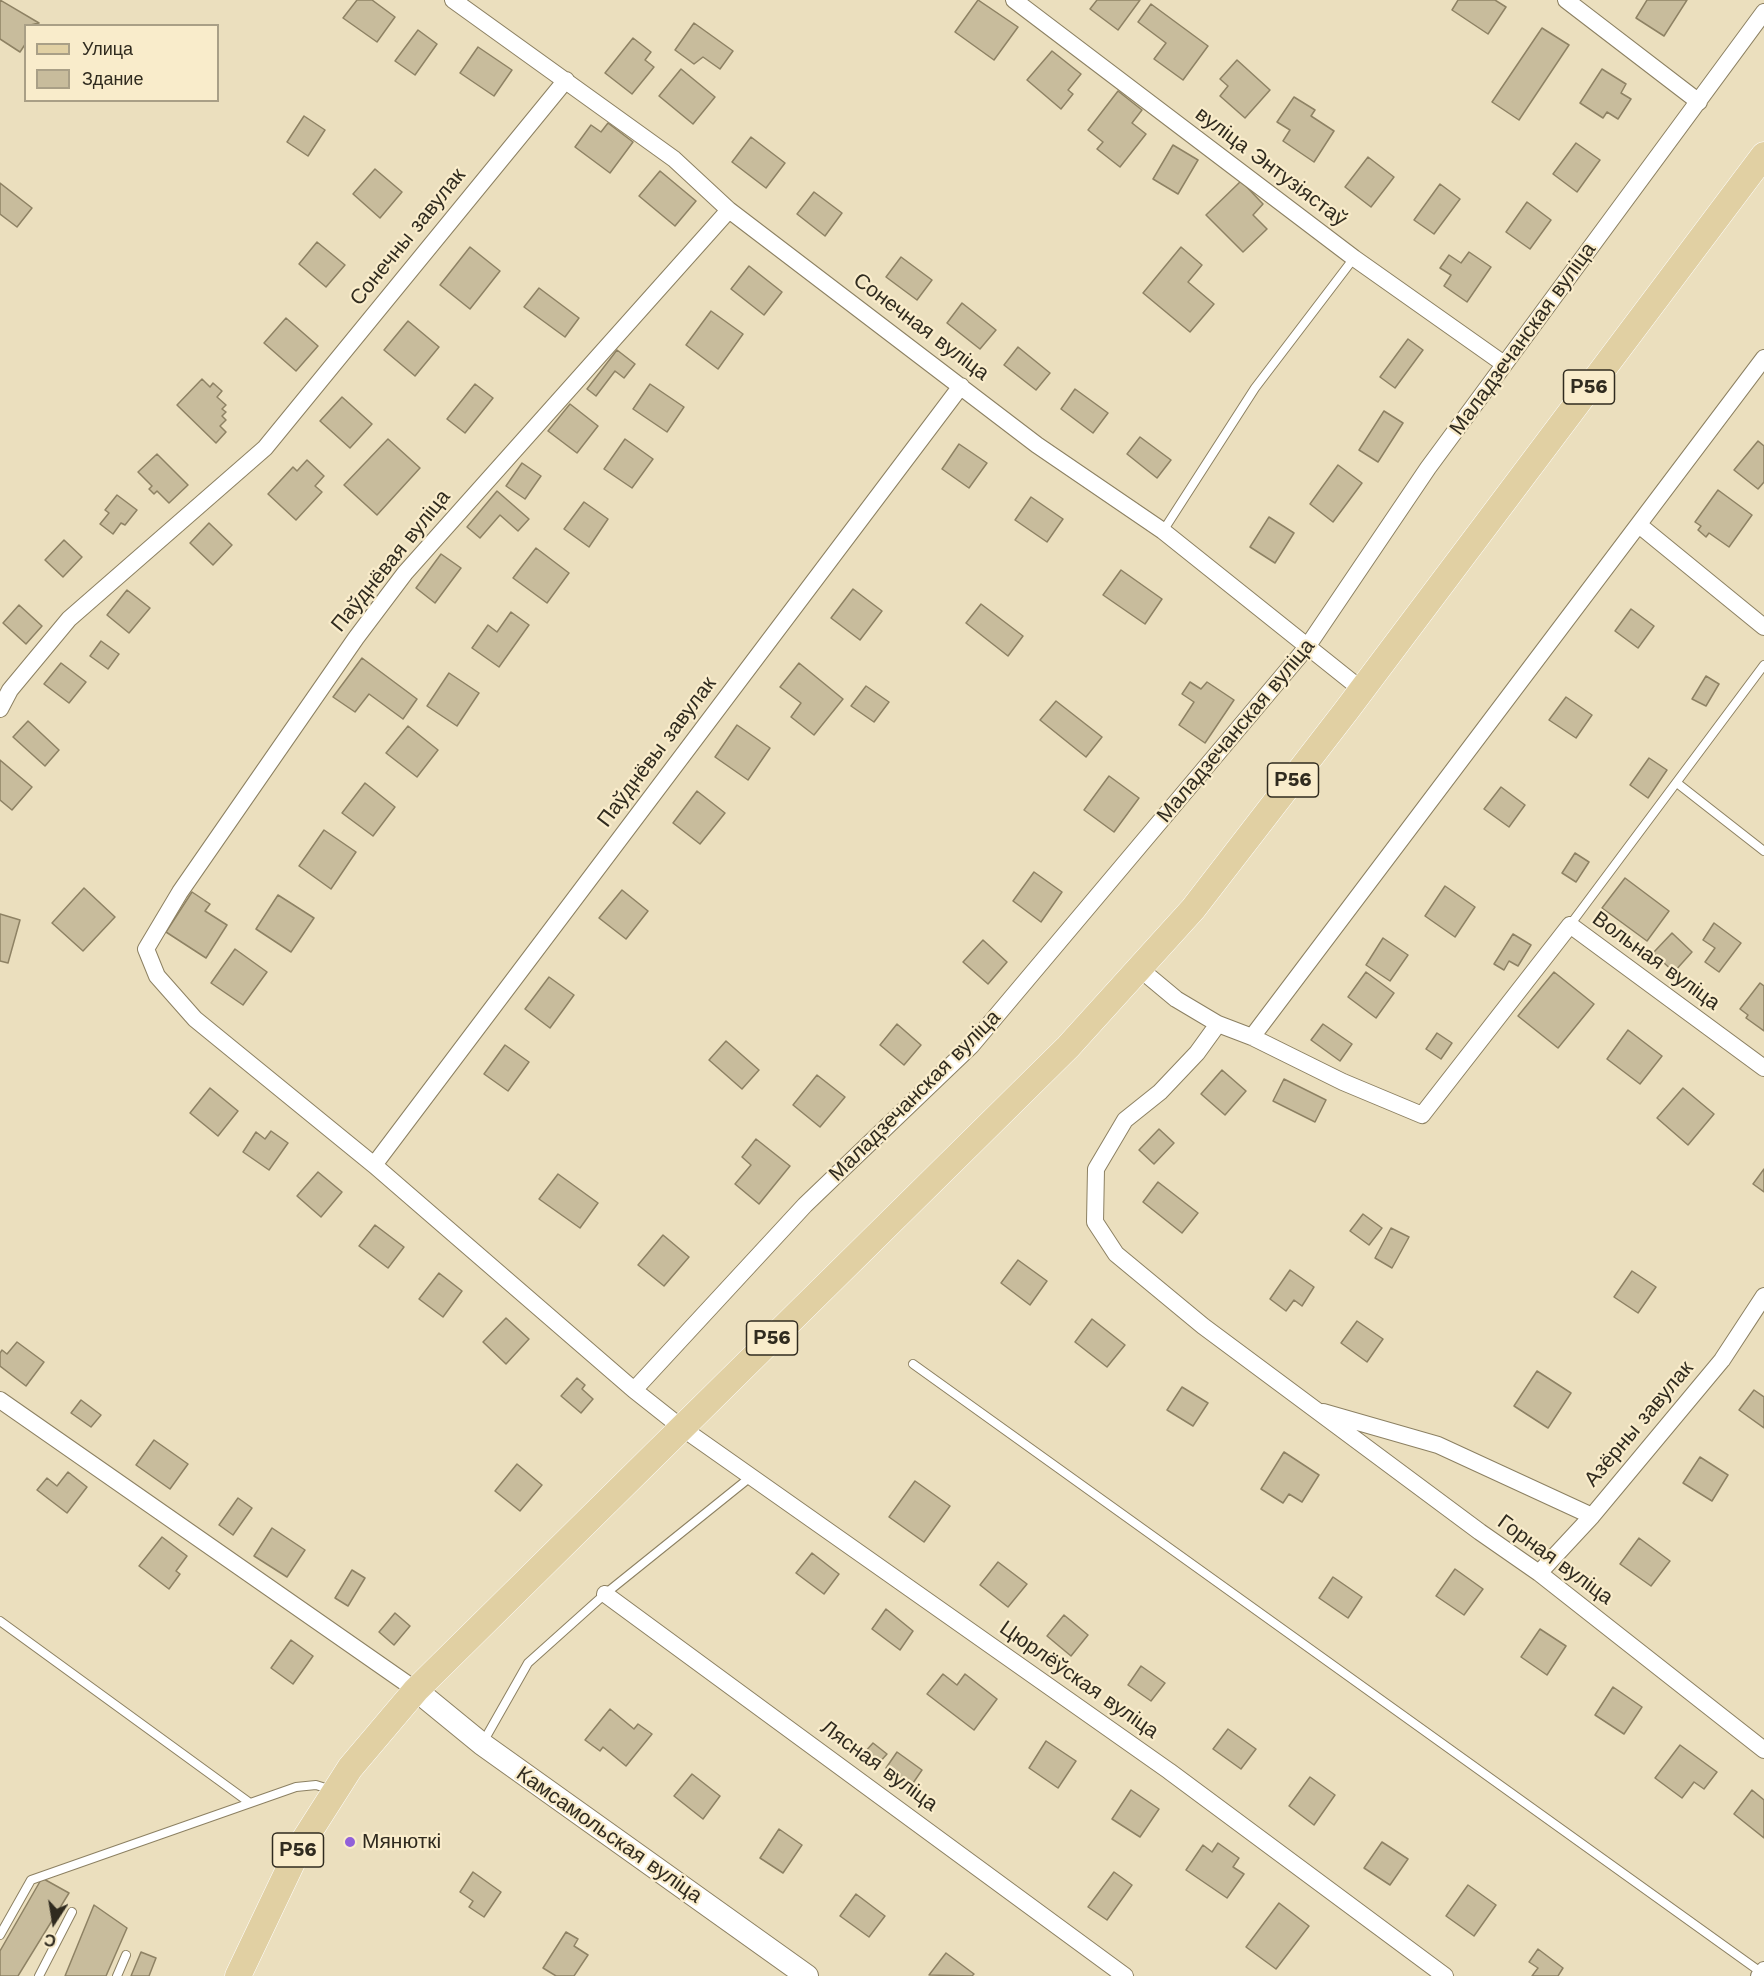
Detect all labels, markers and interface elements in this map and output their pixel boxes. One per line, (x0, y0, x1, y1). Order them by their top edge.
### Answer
legend (24, 24, 219, 102)
text: Улица (82, 38, 133, 59)
text: Здание (82, 68, 143, 89)
street label: вуліца Энтузіястаў (1190, 102, 1352, 232)
street label: Сонечны завулак (345, 163, 471, 311)
street label: Маладзечанская вуліца (1445, 238, 1601, 440)
street label: Сонечная вуліца (848, 268, 994, 386)
road number: Р56 (1564, 370, 1614, 404)
street label: Паўднёвая вуліца (326, 485, 456, 637)
street label: Маладзечанская вуліца (1152, 634, 1320, 828)
street label: Паўднёвы завулак (592, 672, 722, 832)
road number: Р56 (1268, 763, 1318, 797)
street label: Вольная вуліца (1587, 906, 1725, 1016)
street label: Маладзечанская вуліца (824, 1005, 1006, 1187)
road number: Р56 (746, 1321, 798, 1355)
street label: Азёрны завулак (1579, 1356, 1699, 1492)
street label: Горная вуліца (1492, 1510, 1618, 1610)
street label: Цюрлёўская вуліца (995, 1616, 1163, 1744)
street label: Лясная вуліца (815, 1715, 943, 1817)
street label: Камсамольская вуліца (511, 1761, 707, 1909)
place label: Мянюткі (362, 1829, 441, 1855)
road number: Р56 (272, 1833, 324, 1867)
marker: Мянюткі (343, 1835, 357, 1849)
north arrow (24, 1892, 84, 1952)
text: С (43, 1930, 58, 1951)

